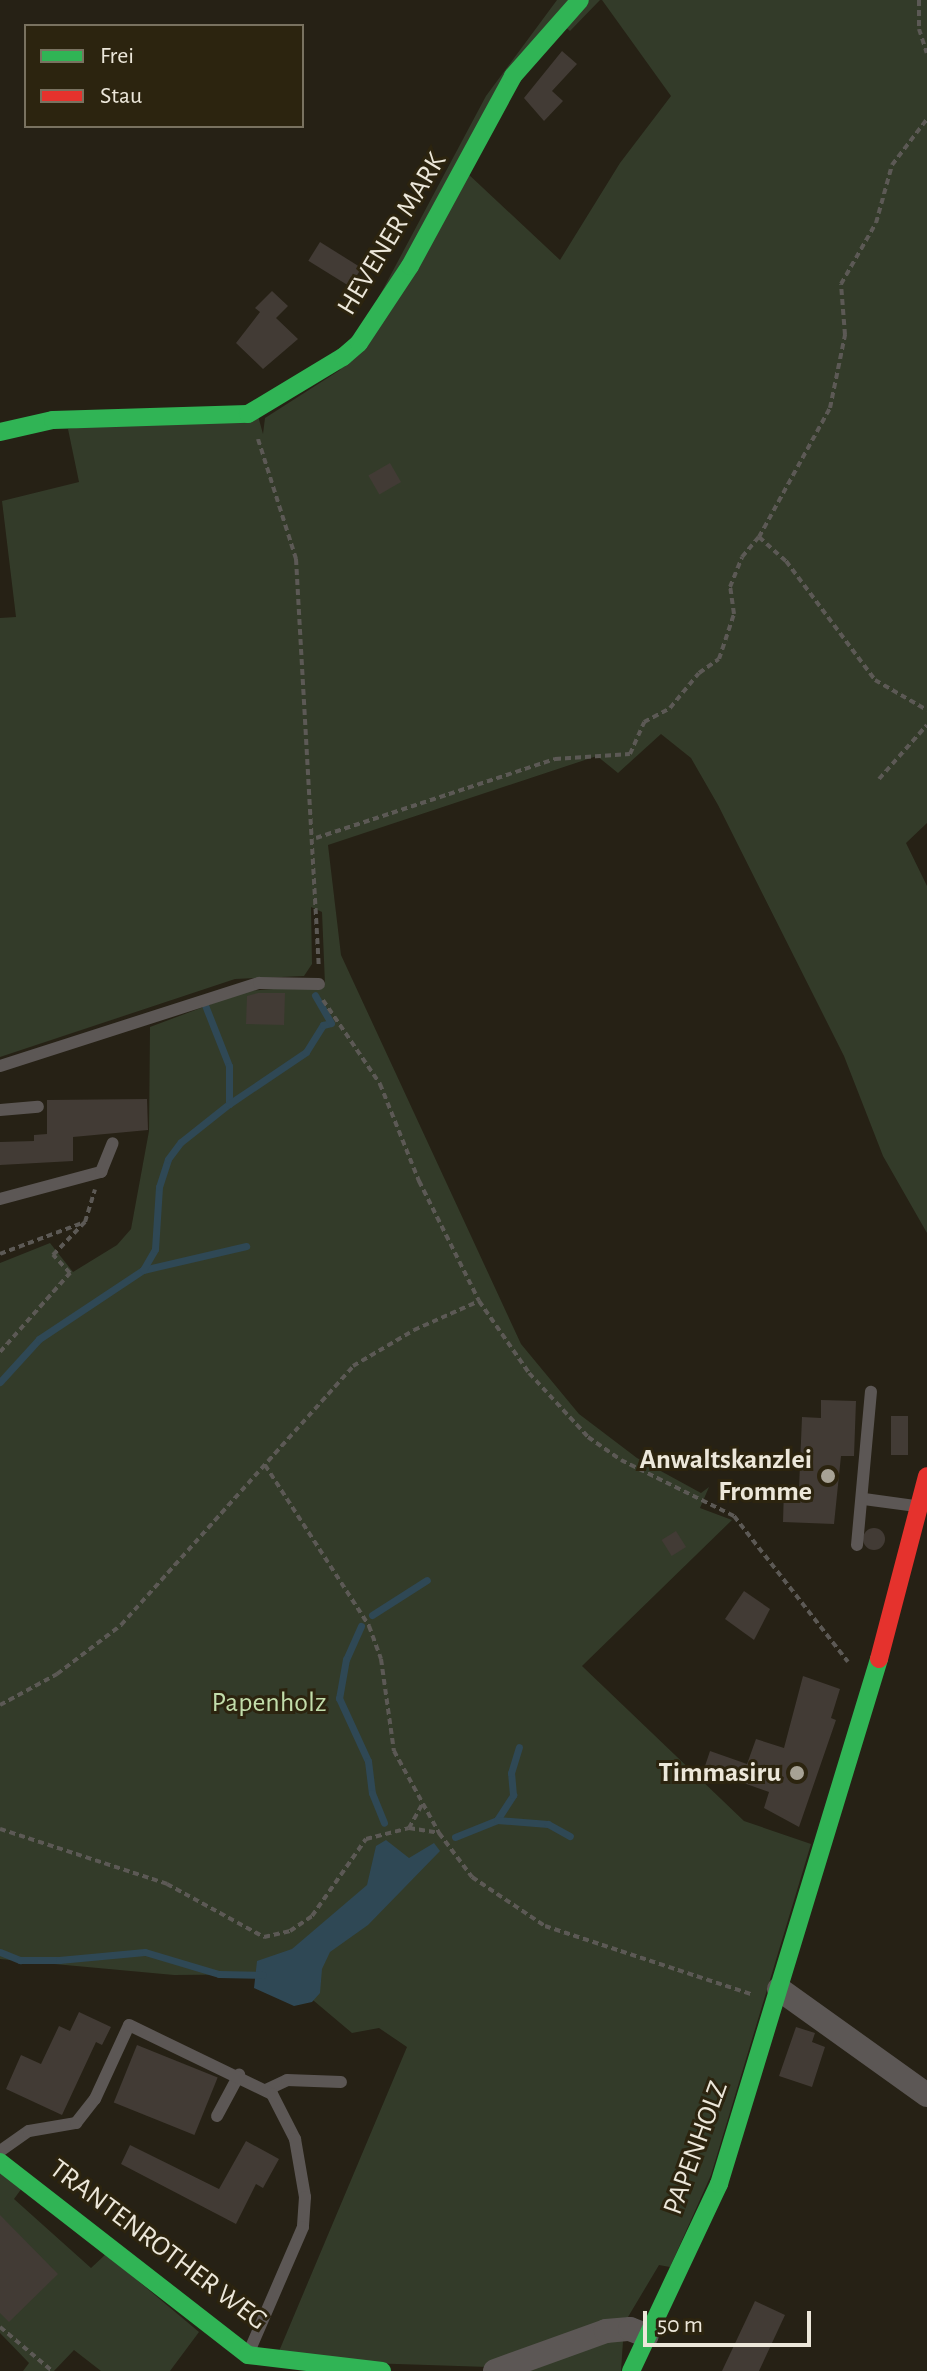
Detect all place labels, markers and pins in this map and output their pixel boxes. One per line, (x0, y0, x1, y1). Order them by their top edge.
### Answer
place label: Anwaltskanzlei Fromme (639, 1443, 812, 1509)
marker: Anwaltskanzlei Fromme (819, 1467, 837, 1485)
place label: Timmasiru (659, 1756, 781, 1790)
marker: Timmasiru (788, 1764, 806, 1782)

